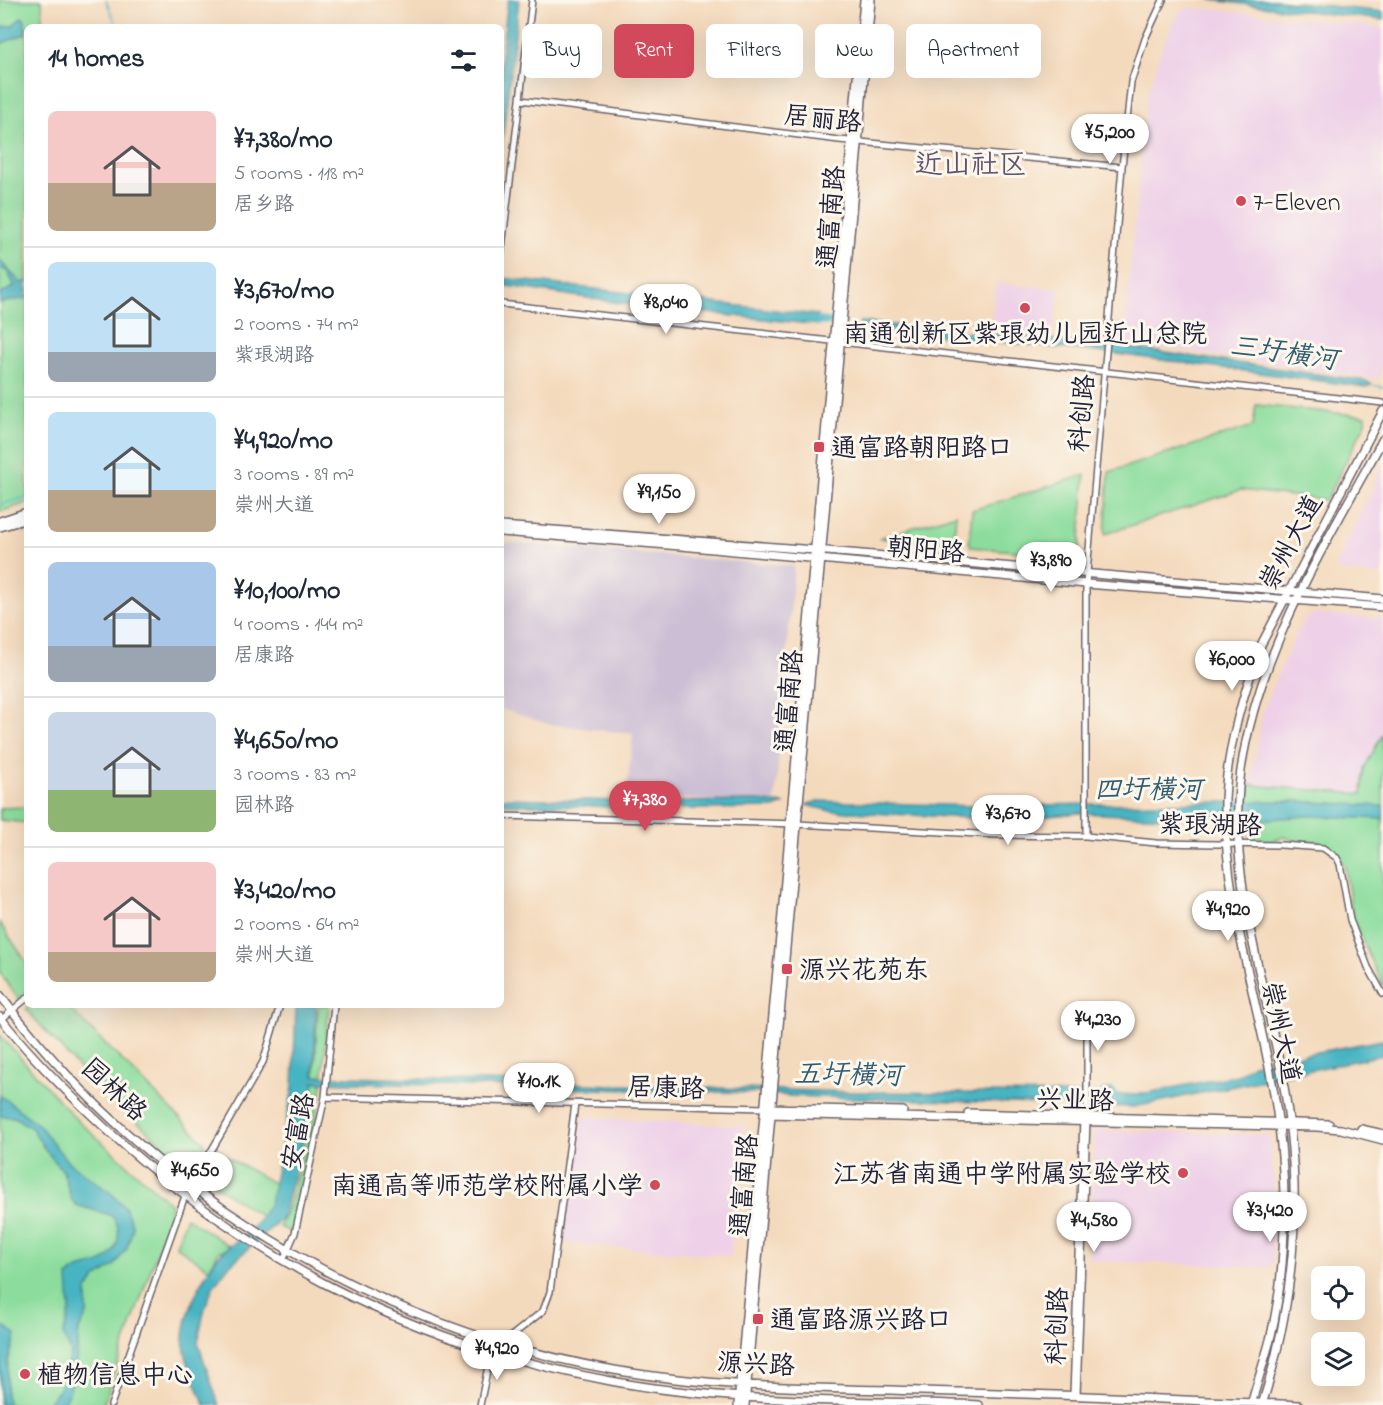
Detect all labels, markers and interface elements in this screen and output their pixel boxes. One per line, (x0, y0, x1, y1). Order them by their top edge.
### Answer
chip: Buy (522, 24, 602, 78)
chip: Rent (614, 24, 694, 78)
chip: Filters (706, 24, 803, 78)
chip: New (815, 24, 894, 78)
chip: Apartment (906, 24, 1041, 78)
text: 14 homes (48, 41, 144, 79)
icon: filters (447, 44, 480, 77)
street label: 居丽路 (782, 98, 863, 144)
pin: ¥5,200 (1061, 114, 1159, 165)
text: ¥5,200 (1085, 119, 1135, 148)
text: ¥7,380/mo (234, 122, 333, 160)
icon: home (96, 135, 168, 207)
district label: 近山社区 (915, 146, 1027, 187)
text: 5 rooms · 118 m² (234, 160, 364, 189)
street label: 通富南路 (810, 164, 856, 271)
place label: 7-Eleven (1253, 185, 1341, 223)
text: 居乡路 (234, 191, 294, 220)
marker: 7-Eleven (1234, 194, 1248, 208)
text: ¥3,670/mo (234, 273, 335, 311)
pin: ¥8,040 (617, 284, 715, 335)
icon: home (96, 286, 168, 358)
text: ¥8,040 (644, 289, 688, 318)
marker: 南通创新区紫琅幼儿园近山总院 (1018, 301, 1032, 315)
text: 2 rooms · 74 m² (234, 311, 359, 340)
place label: 南通创新区紫琅幼儿园近山总院 (843, 317, 1207, 355)
water label: 三圩横河 (1227, 328, 1344, 382)
text: 紫琅湖路 (234, 342, 314, 371)
street label: 科创路 (1062, 373, 1106, 454)
text: ¥4,920/mo (234, 423, 333, 461)
place label: 通富路朝阳路口 (831, 431, 1013, 469)
icon: home (96, 436, 168, 508)
marker: 通富路朝阳路口 (812, 440, 826, 454)
text: 3 rooms · 89 m² (234, 461, 354, 490)
pin: ¥9,150 (610, 474, 708, 525)
text: ¥9,150 (637, 479, 681, 508)
street label: 崇州大道 (1251, 489, 1334, 598)
text: 崇州大道 (234, 492, 314, 521)
street label: 朝阳路 (885, 530, 966, 574)
pin: ¥3,890 (1002, 542, 1100, 593)
text: ¥3,890 (1030, 547, 1072, 576)
text: ¥10,100/mo (234, 573, 341, 611)
icon: home (96, 586, 168, 658)
text: 4 rooms · 144 m² (234, 611, 364, 640)
pin: ¥6,000 (1183, 641, 1281, 692)
text: 居康路 (234, 642, 294, 671)
text: ¥6,000 (1209, 646, 1255, 675)
street label: 通富南路 (768, 648, 814, 755)
text: ¥4,650/mo (234, 723, 339, 761)
icon: home (96, 736, 168, 808)
text: 3 rooms · 83 m² (234, 761, 356, 790)
water label: 四圩横河 (1094, 772, 1206, 811)
pin: ¥7,380 (596, 781, 694, 832)
text: ¥7,380 (623, 786, 667, 815)
text: 园林路 (234, 792, 294, 821)
pin: ¥3,670 (959, 795, 1057, 846)
text: ¥3,670 (985, 800, 1031, 829)
street label: 紫琅湖路 (1158, 807, 1262, 847)
text: ¥3,420/mo (234, 873, 336, 911)
icon: home (96, 886, 168, 958)
pin: ¥4,920 (1179, 891, 1277, 942)
text: ¥4,920 (1206, 896, 1250, 925)
text: 2 rooms · 64 m² (234, 911, 359, 940)
text: 崇州大道 (234, 942, 314, 971)
place label: 源兴花苑东 (799, 953, 929, 991)
marker: 源兴花苑东 (780, 962, 794, 976)
street label: 崇州大道 (1250, 978, 1308, 1087)
pin: ¥4,230 (1049, 1001, 1147, 1052)
text: ¥4,230 (1075, 1006, 1121, 1035)
street label: 园林路 (71, 1051, 154, 1132)
water label: 五圩横河 (794, 1056, 906, 1097)
pin: ¥10.1K (490, 1063, 588, 1114)
text: ¥10.1K (518, 1068, 560, 1097)
street label: 居康路 (626, 1070, 706, 1110)
street label: 兴业路 (1035, 1082, 1115, 1122)
street label: 安富路 (274, 1090, 326, 1173)
street label: 通富南路 (723, 1132, 769, 1239)
pin: ¥4,650 (146, 1152, 244, 1203)
text: ¥4,650 (171, 1157, 219, 1186)
place label: 江苏省南通中学附属实验学校 (833, 1157, 1171, 1195)
marker: 江苏省南通中学附属实验学校 (1176, 1166, 1190, 1180)
place label: 南通高等师范学校附属小学 (331, 1169, 643, 1207)
marker: 南通高等师范学校附属小学 (648, 1178, 662, 1192)
pin: ¥3,420 (1221, 1192, 1319, 1243)
text: ¥3,420 (1247, 1197, 1293, 1226)
pin: ¥4,580 (1045, 1202, 1143, 1253)
text: ¥4,580 (1070, 1207, 1118, 1236)
map controls (1311, 1266, 1365, 1386)
button: locate (1311, 1266, 1365, 1320)
street label: 科创路 (1039, 1286, 1079, 1366)
place label: 通富路源兴路口 (770, 1303, 952, 1341)
marker: 通富路源兴路口 (751, 1312, 765, 1326)
pin: ¥4,920 (448, 1330, 546, 1381)
button: layers (1311, 1332, 1365, 1386)
text: ¥4,920 (475, 1335, 519, 1364)
street label: 源兴路 (716, 1345, 796, 1387)
place label: 植物信息中心 (37, 1358, 193, 1396)
marker: 植物信息中心 (18, 1367, 32, 1381)

